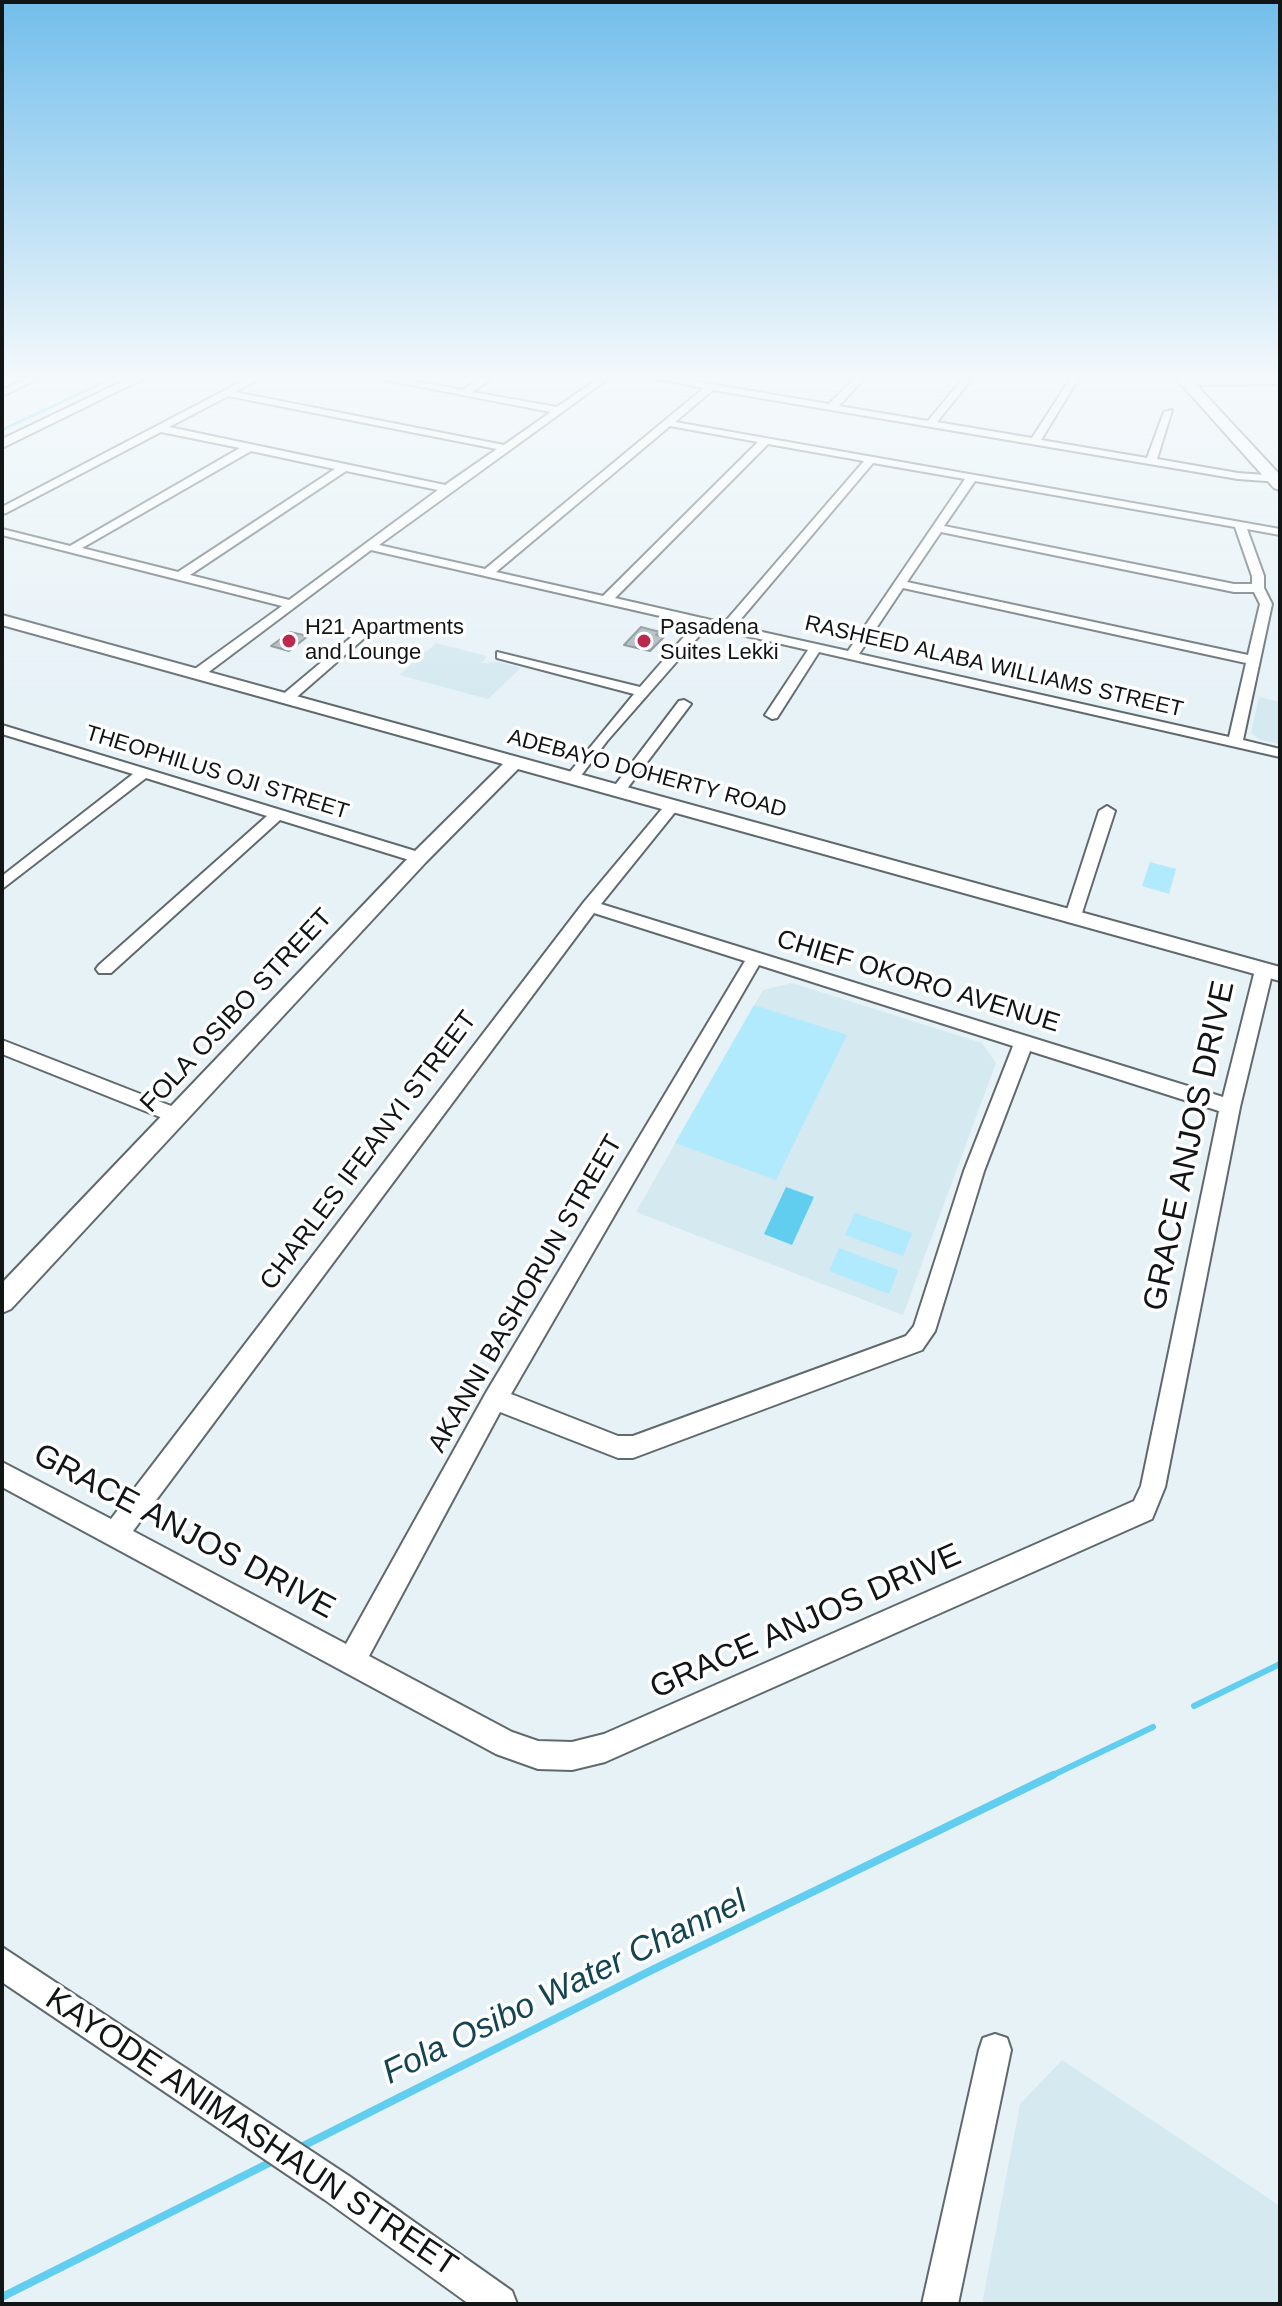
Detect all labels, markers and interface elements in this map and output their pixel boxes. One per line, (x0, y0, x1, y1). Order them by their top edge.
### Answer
street label: RASHEED ALABA WILLIAMS STREET (802, 611, 1186, 723)
place label: H21 Apartments and Lounge (305, 615, 464, 666)
place label: Pasadena Suites Lekki (660, 615, 779, 666)
marker: H21 Apartments and Lounge (280, 632, 298, 650)
marker: Pasadena Suites Lekki (635, 632, 653, 650)
street label: THEOPHILUS OJI STREET (82, 720, 352, 826)
street label: ADEBAYO DOHERTY ROAD (505, 724, 789, 824)
street label: FOLA OSIBO STREET (134, 903, 340, 1119)
street label: CHIEF OKORO AVENUE (773, 924, 1063, 1040)
street label: GRACE ANJOS DRIVE (1136, 978, 1244, 1314)
street label: CHARLES IFEANYI STREET (254, 1005, 484, 1297)
street label: AKANNI BASHORUN STREET (422, 1130, 630, 1458)
street label: GRACE ANJOS DRIVE (27, 1436, 341, 1628)
street label: GRACE ANJOS DRIVE (645, 1536, 967, 1708)
water label: Fola Osibo Water Channel (376, 1882, 754, 2094)
street label: KAYODE ANIMASHAUN STREET (38, 1981, 464, 2285)

